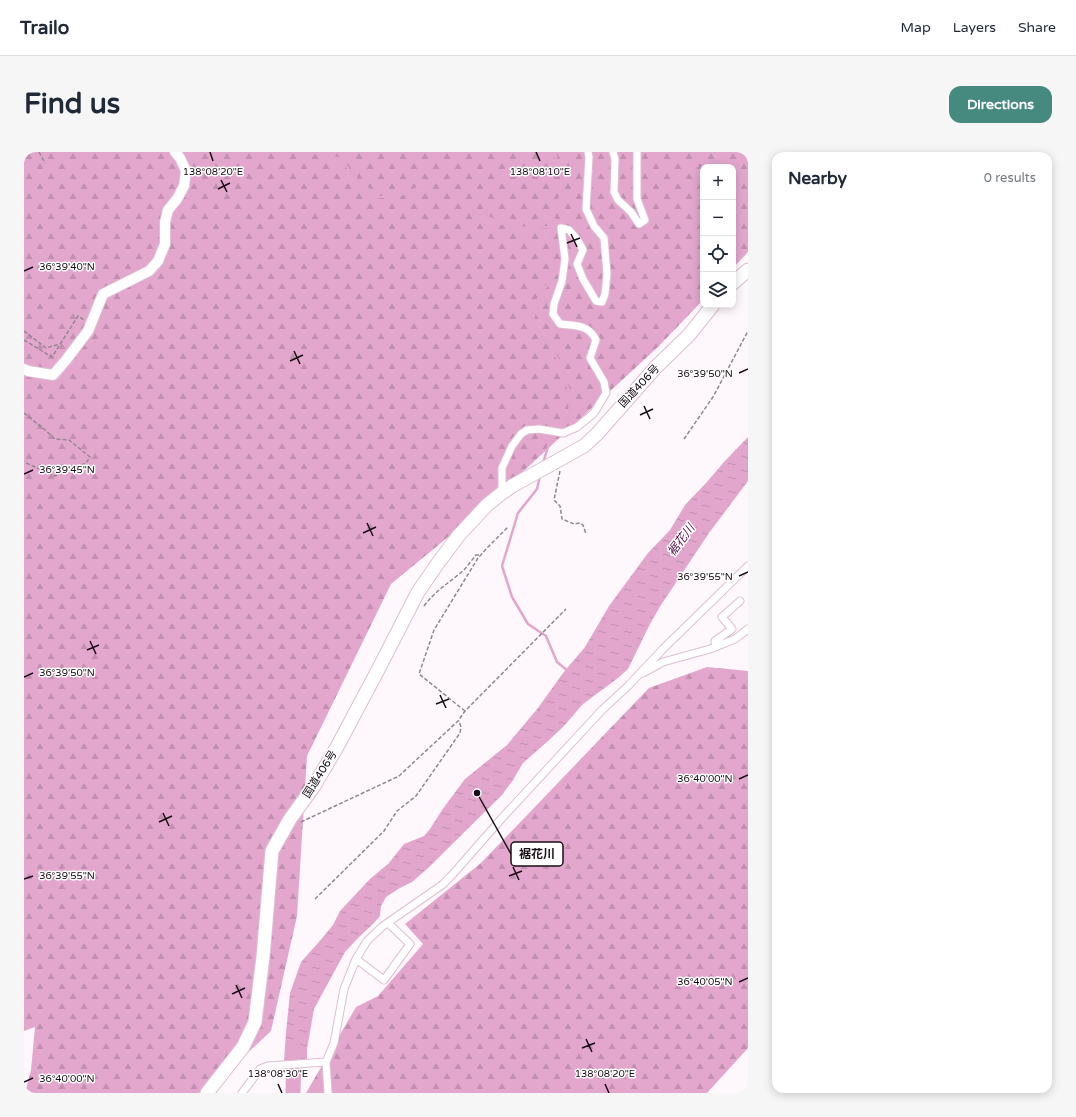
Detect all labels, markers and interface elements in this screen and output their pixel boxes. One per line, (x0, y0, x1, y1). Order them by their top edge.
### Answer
text: Trailo (20, 17, 69, 39)
text: Map (901, 19, 931, 36)
text: Layers (953, 19, 996, 36)
text: Share (1018, 19, 1056, 36)
button: Directions (949, 86, 1052, 123)
text: Find us (24, 87, 120, 121)
map controls (700, 164, 736, 308)
button: + (700, 164, 736, 200)
text: 138°08'20"E (183, 166, 243, 178)
text: 138°08'10"E (510, 166, 570, 178)
text: Nearby (788, 168, 847, 189)
text: 0 results (984, 170, 1036, 186)
button: − (700, 200, 736, 236)
button: locate (700, 236, 736, 272)
text: 36°39'40"N (39, 261, 95, 273)
button: layers (700, 272, 736, 308)
street label: 国道406号 (616, 362, 662, 410)
text: 36°39'50"N (677, 368, 733, 380)
text: 36°39'45"N (39, 464, 95, 476)
water label: 裾花川 (665, 520, 699, 559)
text: 36°39'55"N (677, 571, 733, 583)
text: 36°39'50"N (39, 667, 95, 679)
street label: 国道406号 (300, 748, 340, 800)
text: 36°40'00"N (677, 773, 733, 785)
callout: 裾花川 (511, 842, 563, 866)
text: 裾花川 (519, 847, 555, 861)
text: 36°39'55"N (39, 870, 95, 882)
text: 36°40'05"N (677, 976, 733, 988)
text: 138°08'30"E (248, 1068, 308, 1080)
text: 138°08'20"E (575, 1068, 635, 1080)
text: 36°40'00"N (39, 1073, 95, 1085)

